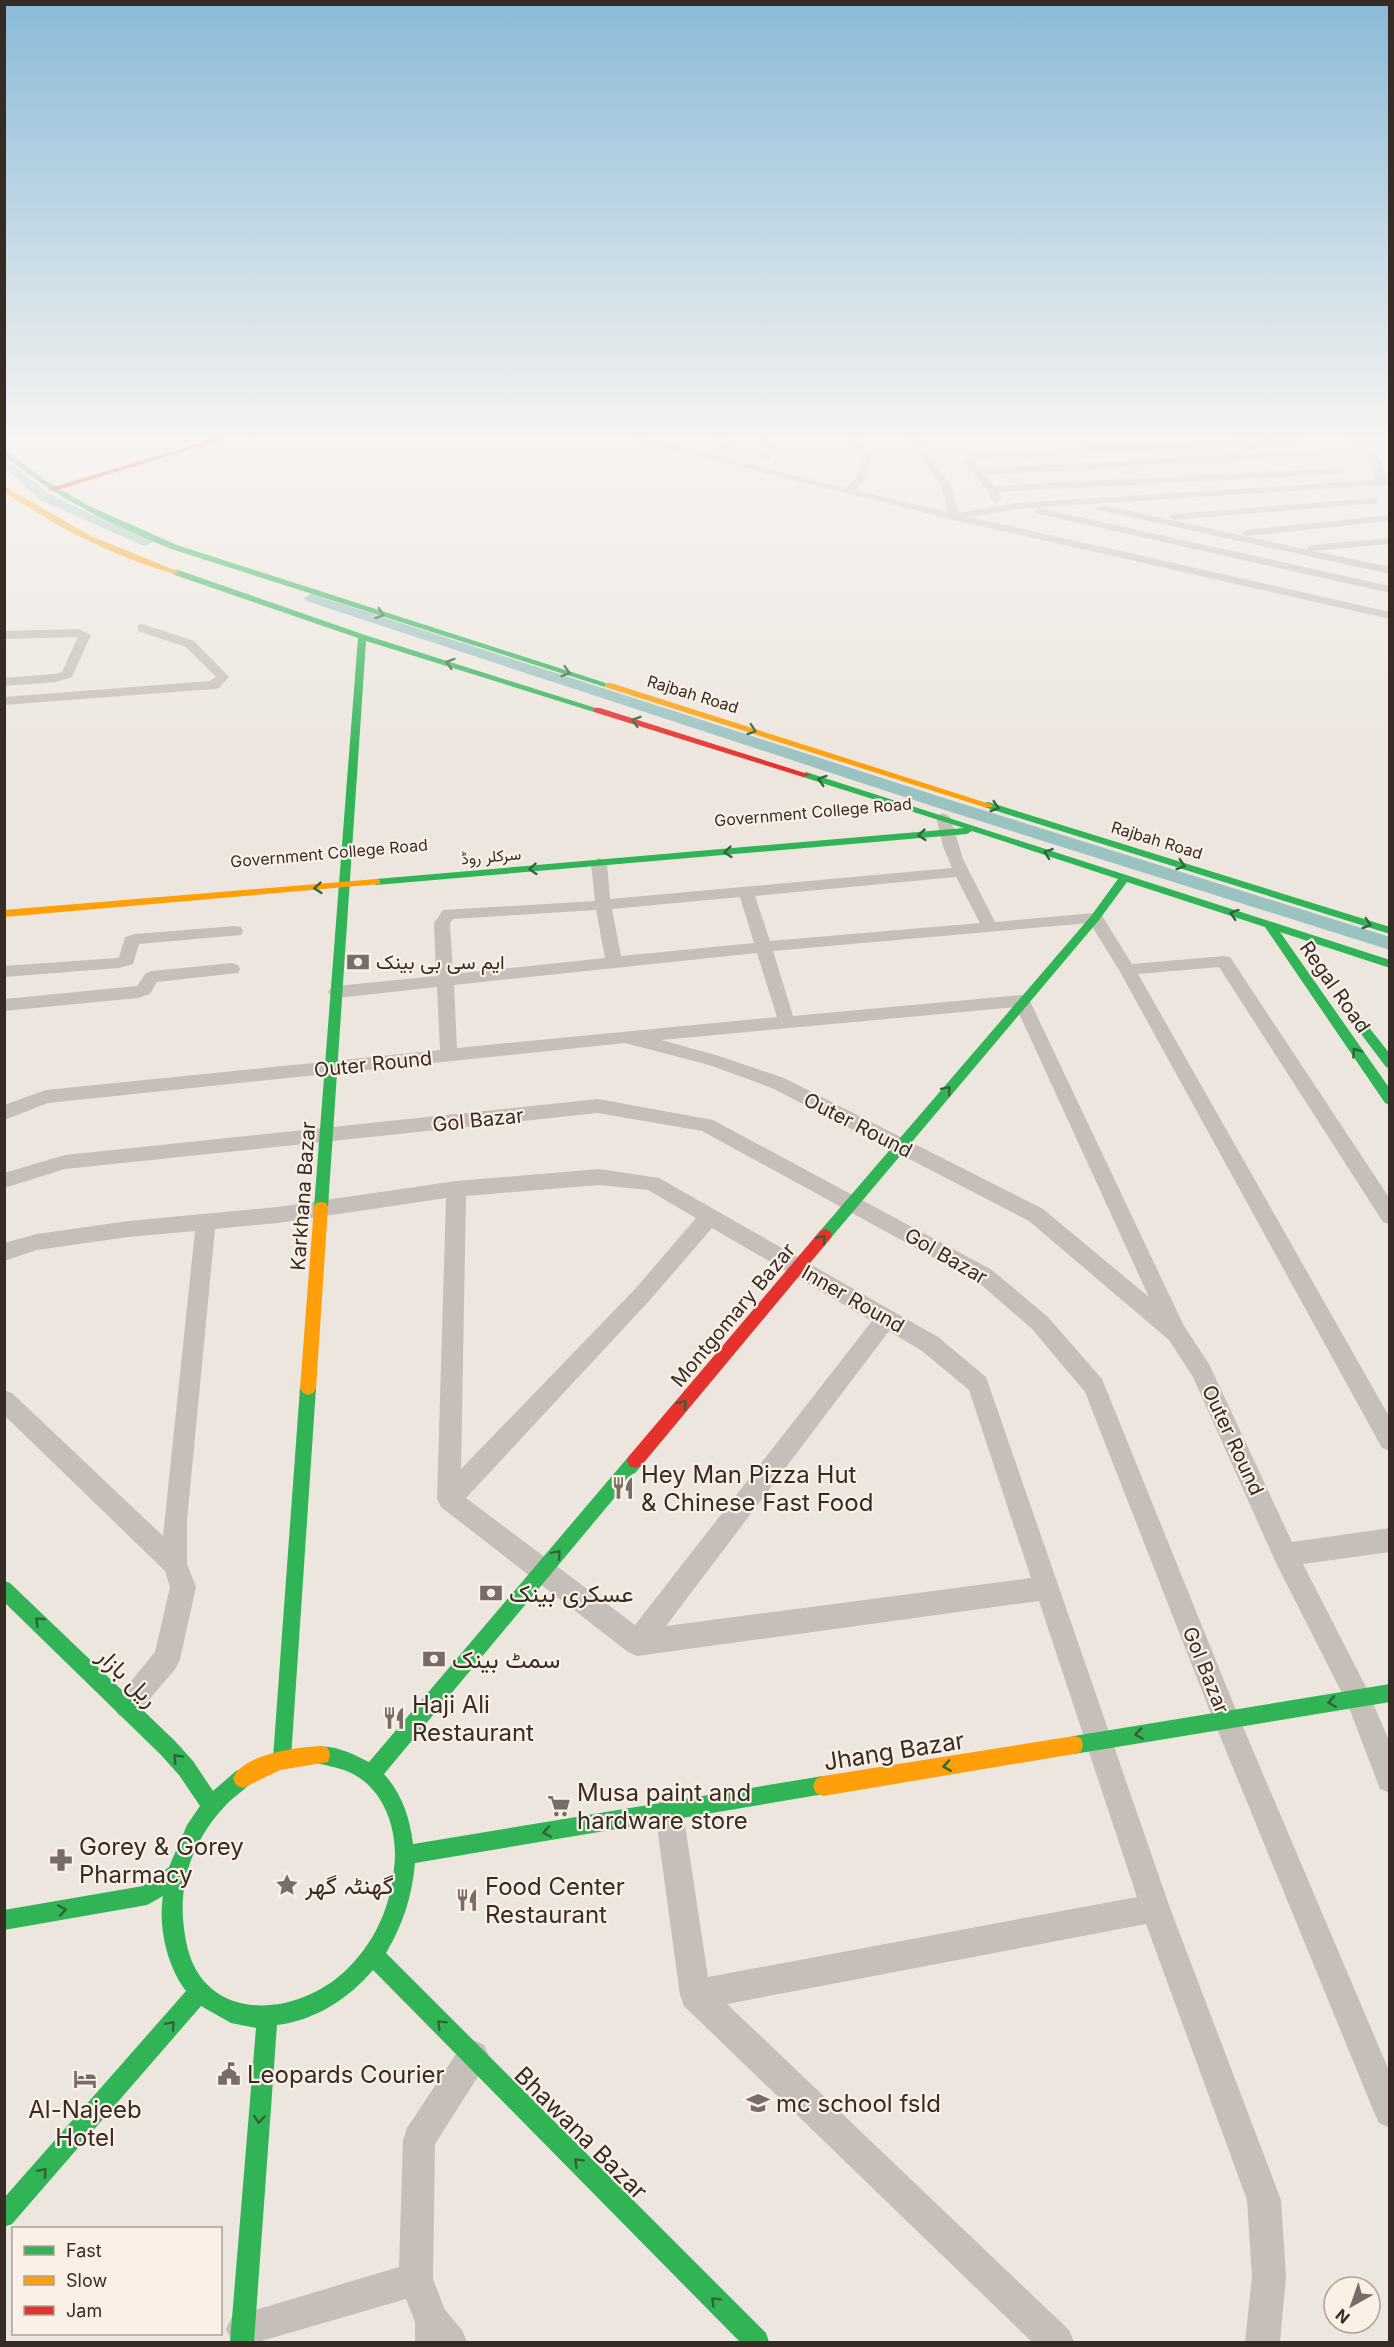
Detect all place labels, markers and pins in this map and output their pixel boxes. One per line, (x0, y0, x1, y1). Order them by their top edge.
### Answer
bank icon: ایم سی بی بینک (345, 949, 371, 975)
place label: ایم سی بی بینک (376, 950, 505, 975)
place label: Hey Man Pizza Hut & Chinese Fast Food (641, 1460, 873, 1517)
restaurant icon: Hey Man Pizza Hut & Chinese Fast Food (610, 1475, 636, 1501)
place label: عسکری بینک (509, 1579, 633, 1609)
bank icon: عسکری بینک (478, 1580, 504, 1606)
place label: سمٹ بینک (452, 1645, 560, 1674)
bank icon: سمٹ بینک (421, 1646, 447, 1672)
place label: Haji Ali Restaurant (412, 1690, 534, 1747)
restaurant icon: Haji Ali Restaurant (381, 1705, 407, 1731)
place label: Musa paint and hardware store (577, 1778, 751, 1835)
supermarket icon: Musa paint and hardware store (546, 1793, 572, 1819)
place label: Gorey & Gorey Pharmacy (79, 1832, 244, 1889)
pharmacy icon: Gorey & Gorey Pharmacy (48, 1847, 74, 1873)
place label: گھنٹہ گھر (304, 1871, 394, 1901)
place icon: گھنٹہ گھر (274, 1872, 300, 1898)
place label: Food Center Restaurant (485, 1872, 625, 1929)
restaurant icon: Food Center Restaurant (454, 1887, 480, 1913)
place label: Leopards Courier (247, 2060, 444, 2089)
public building icon: Leopards Courier (216, 2061, 242, 2087)
hotel icon: Al-Najeeb Hotel (72, 2066, 98, 2092)
place label: mc school fsld (776, 2089, 941, 2118)
school or university icon: mc school fsld (745, 2090, 771, 2116)
place label: Al-Najeeb Hotel (28, 2095, 142, 2152)

